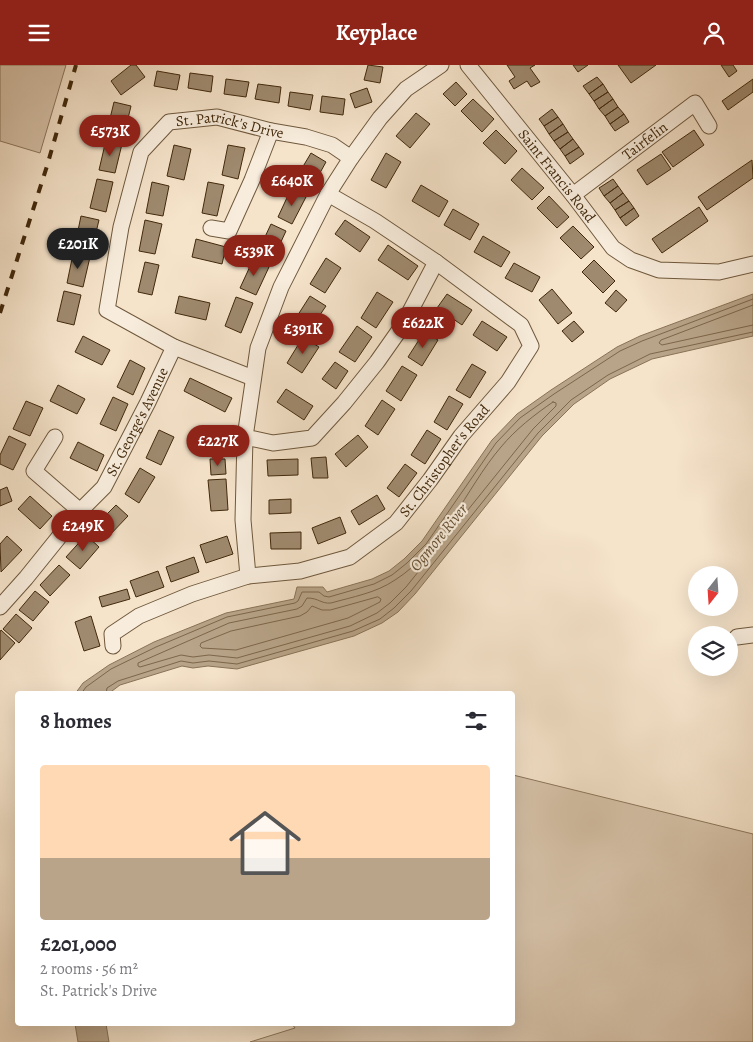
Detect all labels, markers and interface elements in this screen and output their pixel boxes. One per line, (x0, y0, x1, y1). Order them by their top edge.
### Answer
text: Keyplace (336, 18, 417, 48)
icon: menu (25, 19, 53, 47)
icon: person (700, 19, 728, 47)
street label: St. Patrick's Drive (175, 107, 285, 143)
pin: £573K (75, 114, 145, 157)
street label: Tairfelin (618, 117, 672, 164)
text: £573K (90, 120, 130, 142)
street label: Saint Francis Road (514, 125, 601, 227)
pin: £640K (257, 165, 327, 207)
text: £640K (271, 170, 313, 192)
pin: £201K (43, 227, 113, 270)
text: £201K (58, 233, 98, 255)
pin: £539K (219, 235, 289, 277)
text: £539K (234, 240, 274, 262)
pin: £622K (388, 307, 458, 349)
text: £622K (402, 312, 444, 334)
pin: £391K (268, 313, 338, 355)
text: £391K (284, 318, 322, 340)
street label: St. George's Avenue (101, 364, 173, 480)
street label: St. Christopher's Road (395, 399, 495, 521)
pin: £227K (183, 425, 253, 467)
text: £227K (197, 430, 239, 452)
water label: Ogmore River (405, 499, 473, 576)
pin: £249K (48, 509, 118, 552)
text: £249K (62, 515, 104, 537)
north arrow (688, 566, 738, 616)
map controls (688, 566, 738, 676)
button: layers (688, 626, 738, 676)
text: 8 homes (40, 707, 112, 735)
icon: filters (462, 707, 490, 735)
icon: home (220, 798, 310, 888)
text: £201,000 (40, 930, 116, 958)
text: 2 rooms · 56 m² (40, 958, 138, 980)
text: St. Patrick's Drive (40, 980, 157, 1002)

